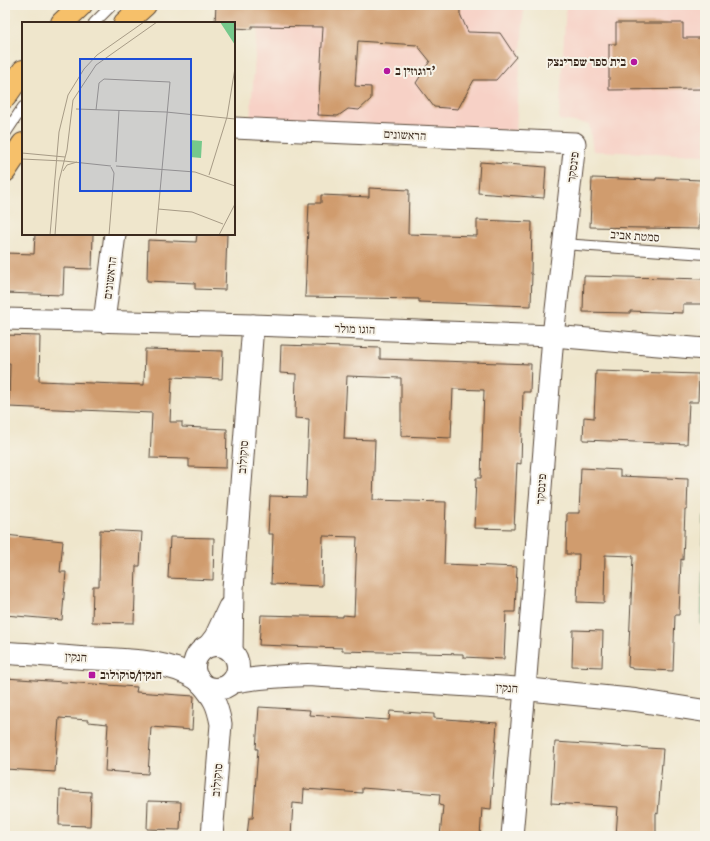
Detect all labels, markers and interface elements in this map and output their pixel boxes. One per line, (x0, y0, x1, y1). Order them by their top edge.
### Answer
inset map (22, 22, 235, 235)
place label: בית ספר שפרינצק (547, 55, 626, 69)
marker: בית ספר שפרינצק (629, 57, 639, 67)
place label: רוגוזין ב' (395, 64, 435, 78)
marker: רוגוזין ב' (382, 66, 392, 76)
street label: הראשונים (383, 127, 427, 143)
street label: פינסקר (564, 151, 582, 183)
street label: סמטת אביב (610, 227, 660, 245)
street label: הראשונים (100, 256, 120, 300)
street label: הוגו מולר (334, 321, 376, 337)
street label: סוקולוב (235, 440, 251, 474)
street label: פינסקר (533, 473, 549, 505)
street label: חנקין (64, 649, 88, 665)
place label: חנקין/סוקולוב (100, 668, 162, 682)
marker: חנקין/סוקולוב (87, 670, 97, 680)
street label: חנקין (495, 680, 519, 696)
street label: סוקולוב (209, 763, 225, 797)

